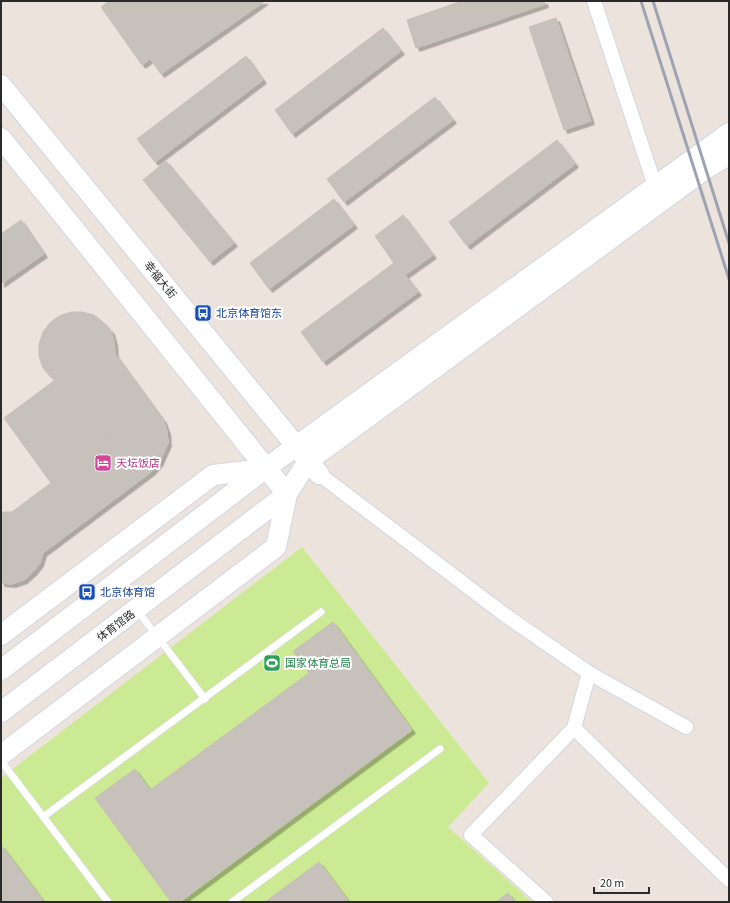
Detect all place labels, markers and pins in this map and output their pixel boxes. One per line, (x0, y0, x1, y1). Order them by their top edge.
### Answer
bus stop icon: 北京体育馆东 (193, 303, 213, 323)
place label: 北京体育馆东 (216, 306, 282, 321)
hotel icon: 天坛饭店 (93, 453, 113, 473)
place label: 天坛饭店 (116, 456, 160, 471)
bus stop icon: 北京体育馆 (77, 582, 97, 602)
place label: 北京体育馆 (100, 585, 155, 600)
sports icon: 国家体育总局 (262, 653, 282, 673)
place label: 国家体育总局 (285, 656, 351, 671)

